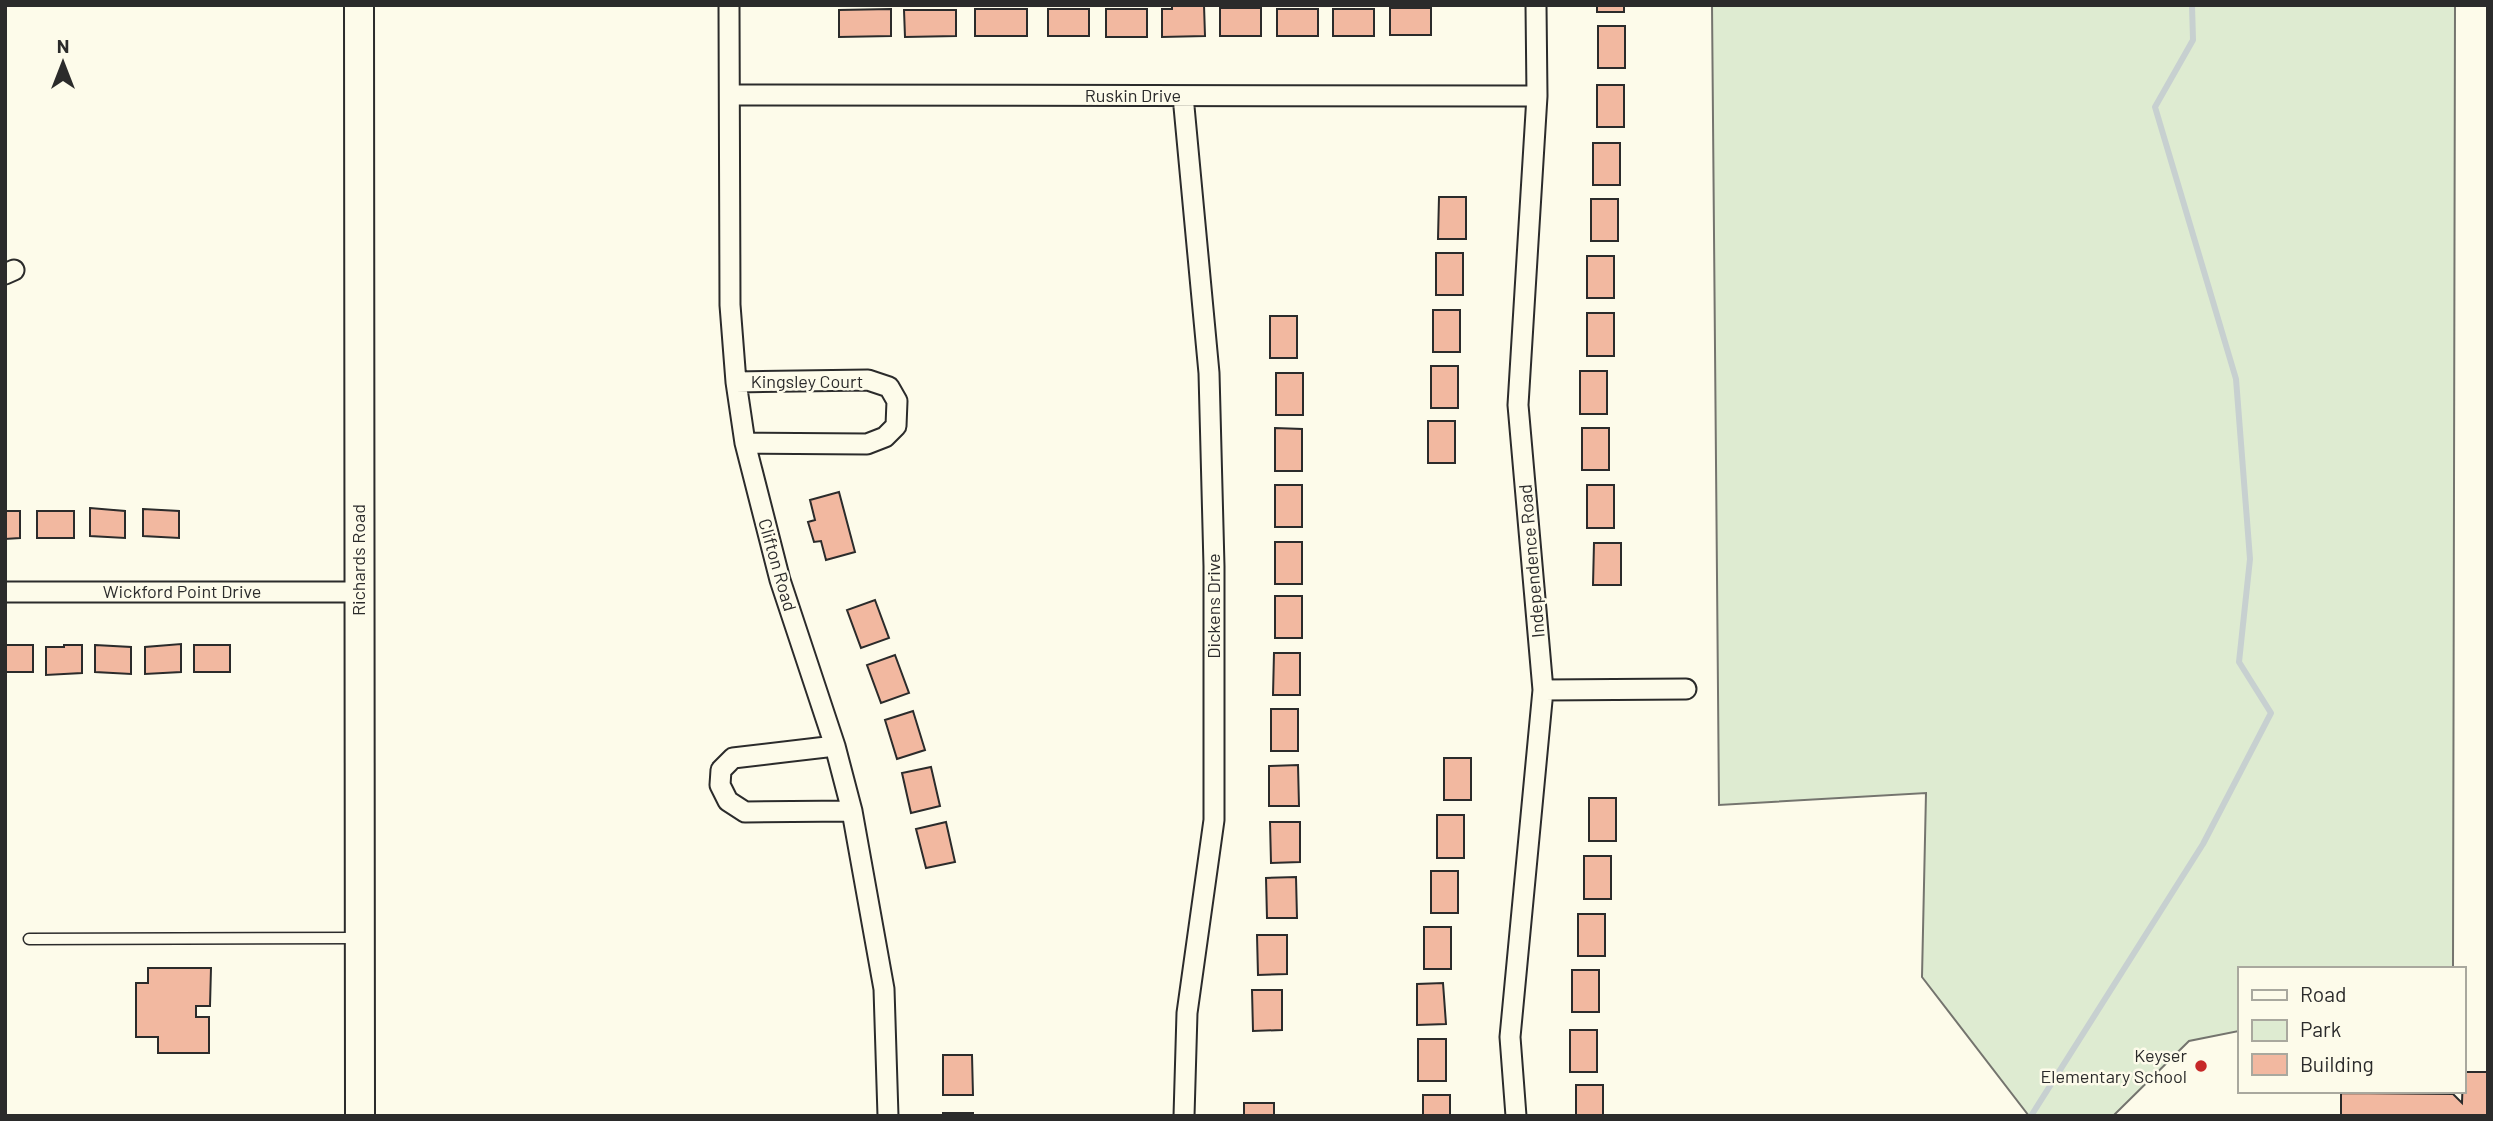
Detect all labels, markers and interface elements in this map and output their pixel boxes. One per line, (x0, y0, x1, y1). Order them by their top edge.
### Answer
north arrow (28, 28, 98, 98)
text: N (57, 34, 69, 57)
street label: Ruskin Drive (1085, 84, 1181, 106)
street label: Kingsley Court (751, 370, 863, 392)
street label: Independence Road (1513, 483, 1549, 639)
street label: Richards Road (347, 504, 369, 616)
street label: Clifton Road (754, 516, 802, 614)
street label: Dickens Drive (1202, 553, 1224, 659)
street label: Wickford Point Drive (103, 580, 261, 602)
legend (2238, 967, 2465, 1093)
text: Road (2300, 981, 2346, 1006)
text: Park (2300, 1016, 2341, 1041)
place label: Keyser Elementary School (2040, 1044, 2187, 1087)
text: Building (2300, 1051, 2374, 1076)
marker: Keyser Elementary School (2193, 1058, 2209, 1074)

